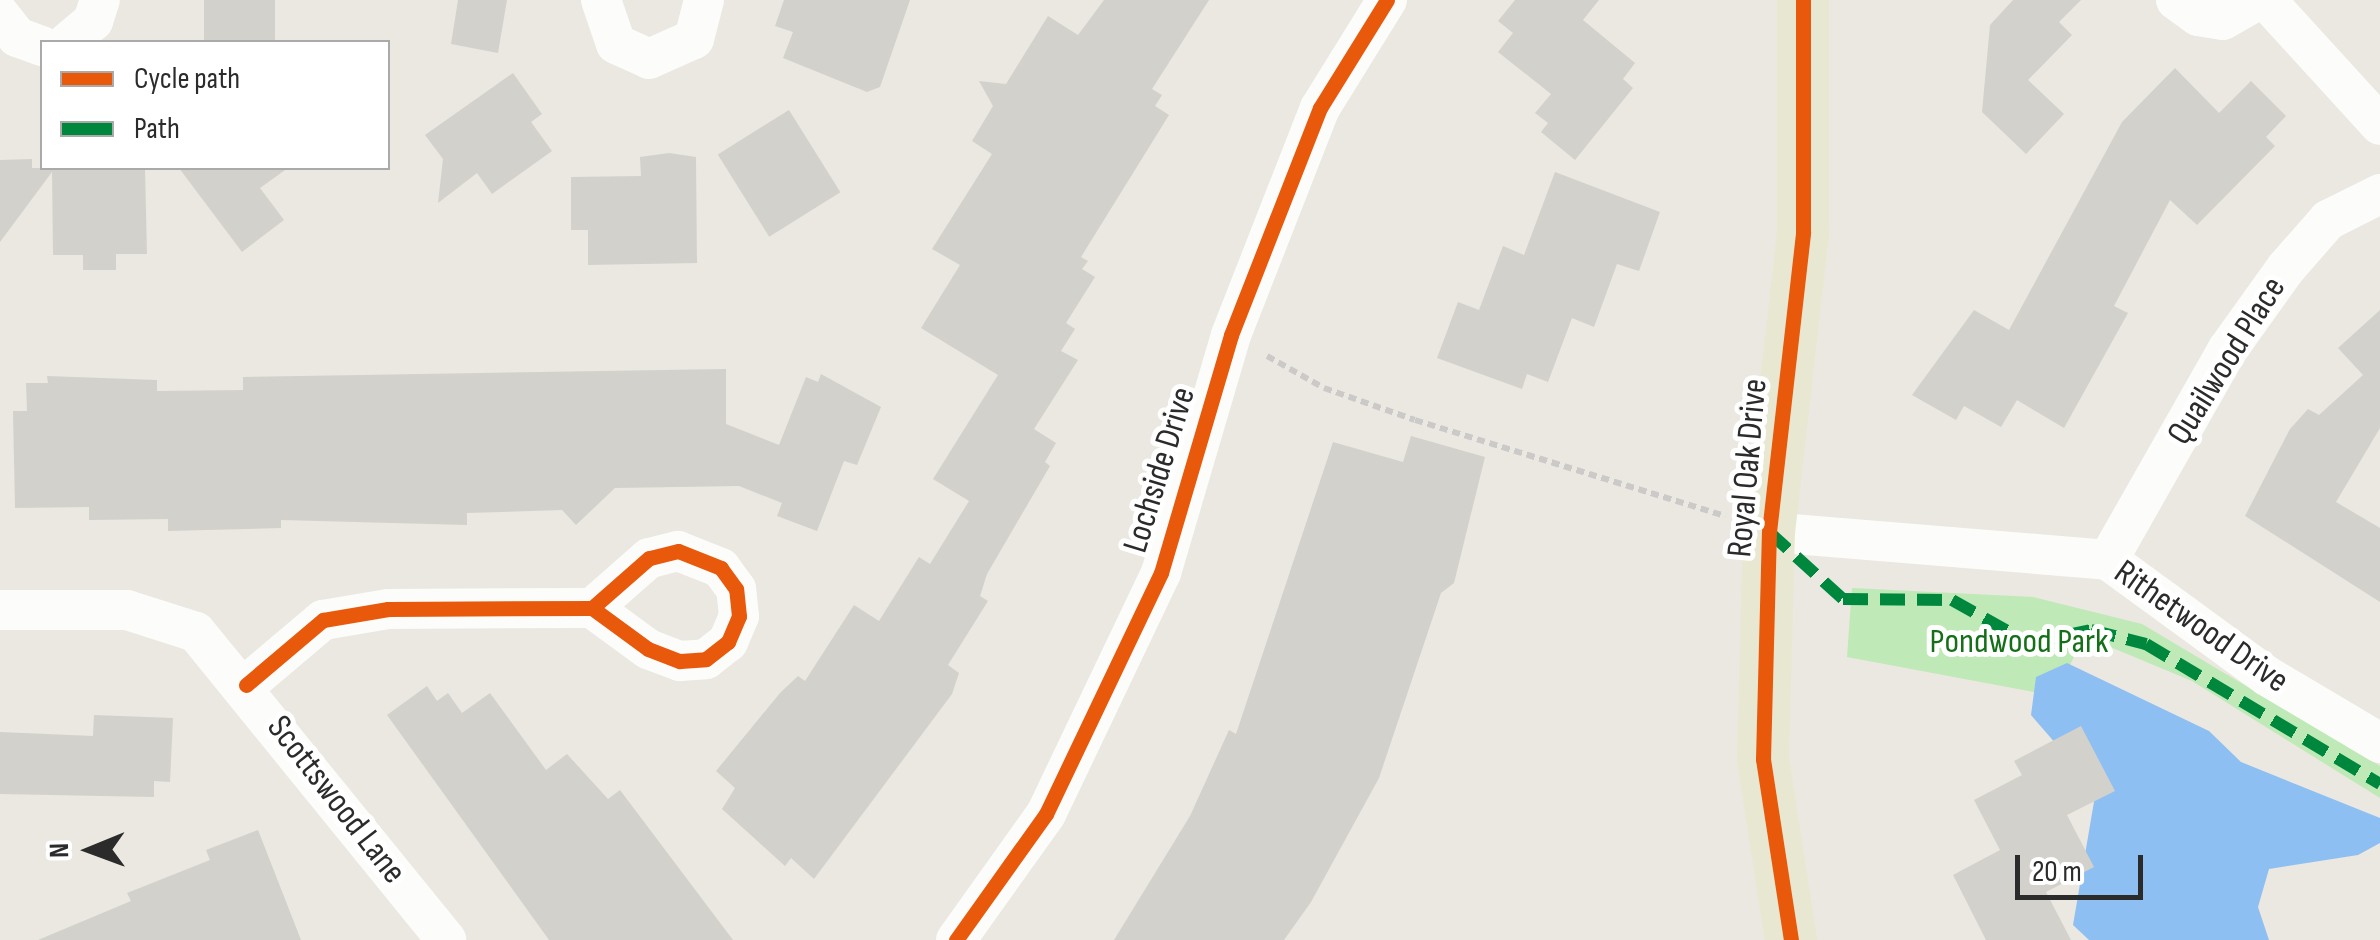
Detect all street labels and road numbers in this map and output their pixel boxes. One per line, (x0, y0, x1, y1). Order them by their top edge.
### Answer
street label: Quailwood Place (2159, 269, 2295, 453)
street label: Royal Oak Drive (1719, 377, 1777, 559)
street label: Lochside Drive (1115, 382, 1205, 558)
street label: Rithetwood Drive (2106, 552, 2296, 702)
street label: Scottswood Lane (258, 708, 414, 892)

